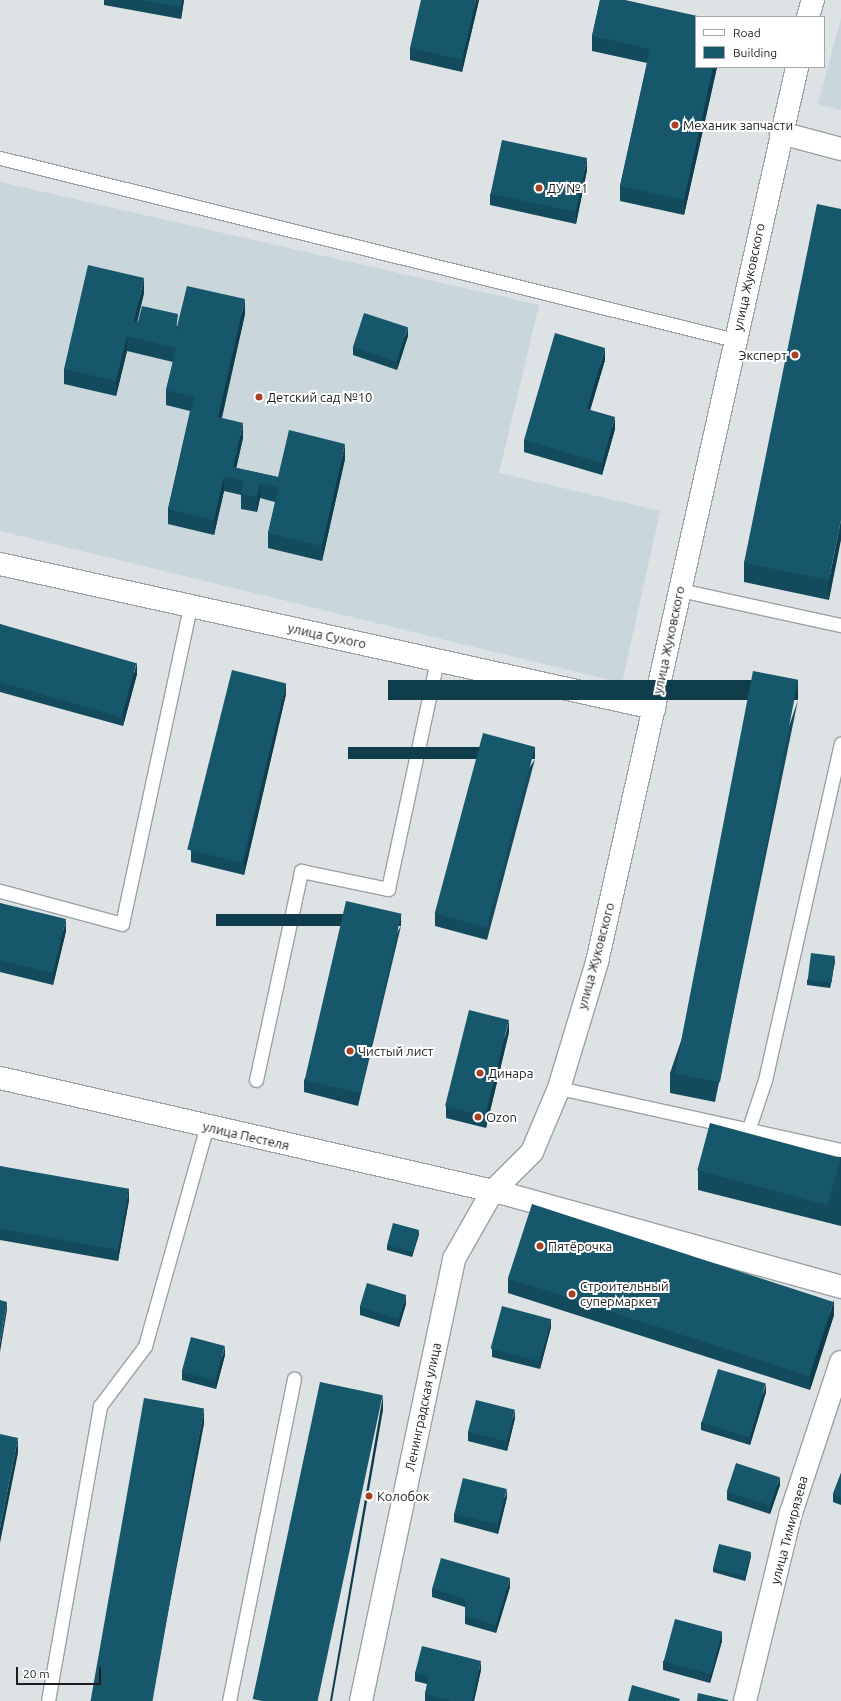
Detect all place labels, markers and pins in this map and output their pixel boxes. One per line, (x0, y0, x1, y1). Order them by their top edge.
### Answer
place label: Механик запчасти (683, 117, 793, 133)
marker: Механик запчасти (670, 120, 680, 130)
place label: ДУ №1 (547, 180, 588, 196)
marker: ДУ №1 (534, 183, 544, 193)
place label: Эксперт (738, 347, 787, 363)
marker: Эксперт (790, 350, 800, 360)
place label: Детский сад №10 (267, 389, 372, 405)
marker: Детский сад №10 (254, 392, 264, 402)
place label: Чистый лист (358, 1043, 433, 1059)
marker: Чистый лист (345, 1046, 355, 1056)
place label: Динара (488, 1065, 533, 1081)
marker: Динара (475, 1068, 485, 1078)
place label: Ozon (486, 1109, 517, 1125)
marker: Ozon (473, 1112, 483, 1122)
place label: Пятёрочка (548, 1238, 612, 1254)
marker: Пятёрочка (535, 1241, 545, 1251)
place label: Строительный супермаркет (580, 1279, 669, 1310)
marker: Строительный супермаркет (567, 1289, 577, 1299)
place label: Колобок (377, 1488, 429, 1504)
marker: Колобок (364, 1491, 374, 1501)

